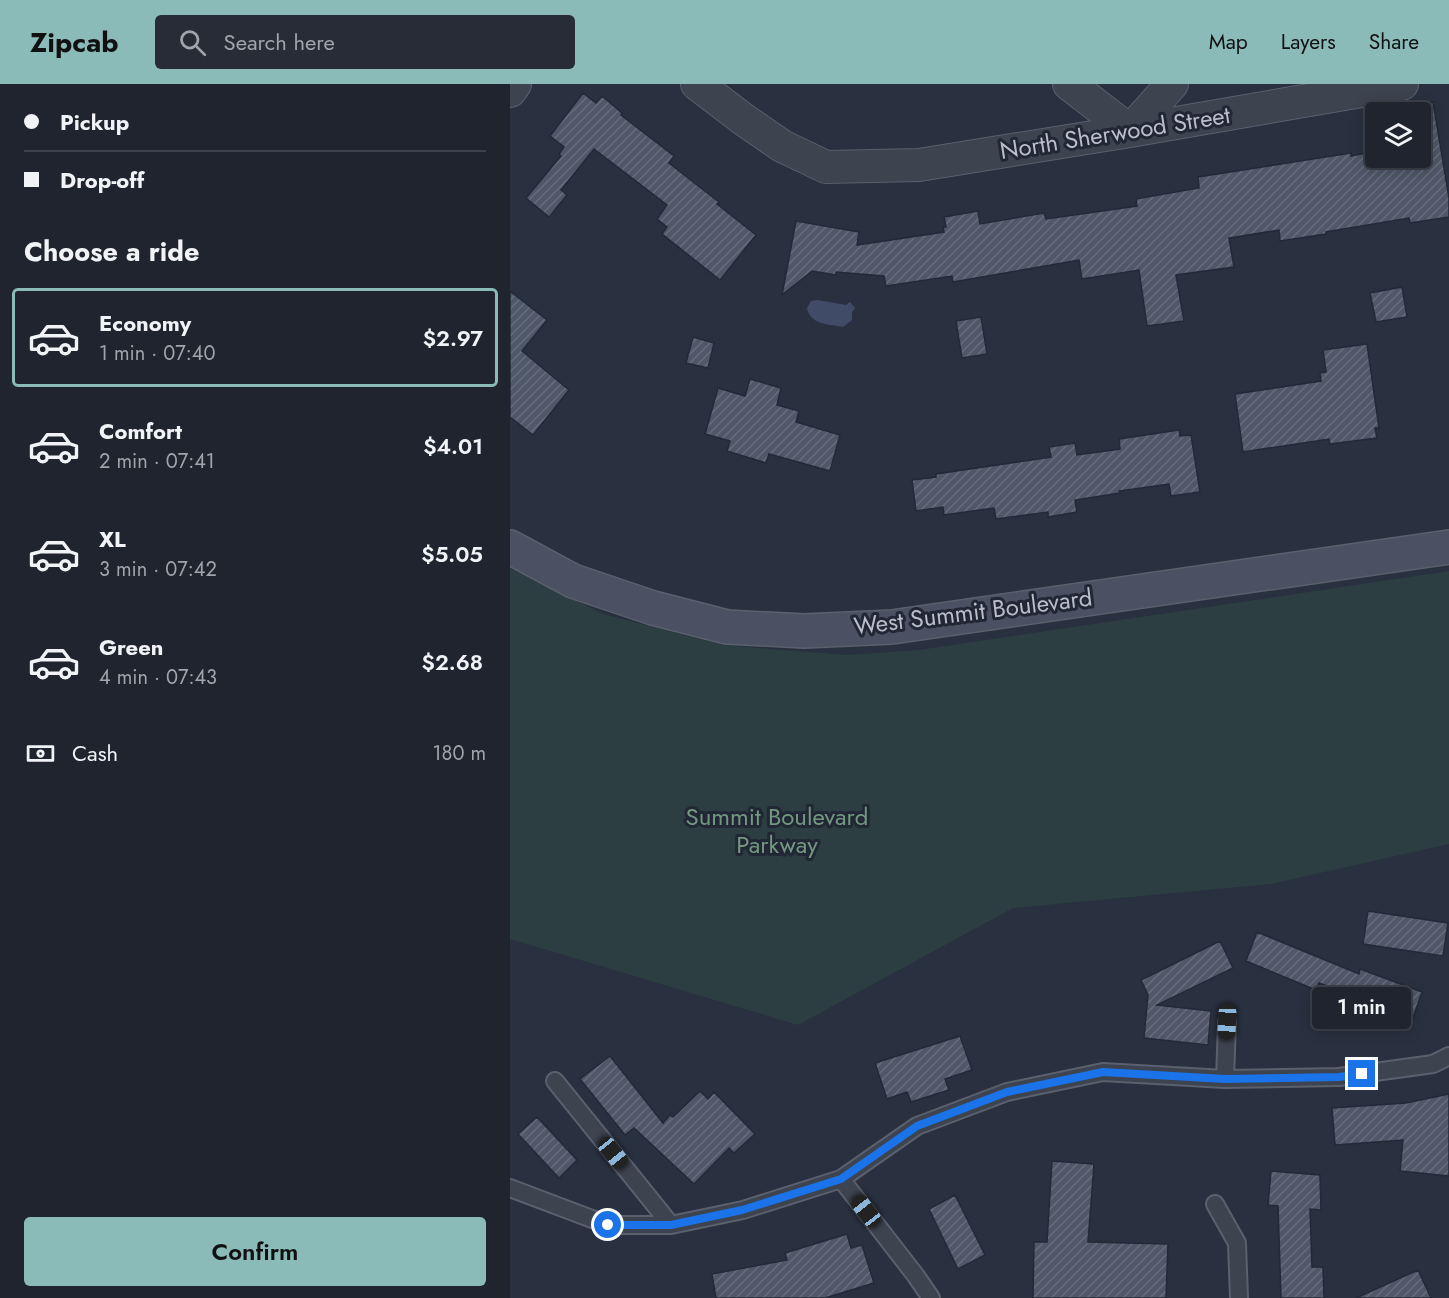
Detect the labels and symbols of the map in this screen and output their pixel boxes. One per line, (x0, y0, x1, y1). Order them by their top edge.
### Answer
street label: North Sherwood Street (997, 97, 1233, 168)
street label: West Summit Boulevard (852, 580, 1094, 643)
park label: Summit Boulevard Parkway (685, 799, 869, 862)
callout: 1 min (1312, 987, 1412, 1029)
car (1217, 1004, 1237, 1040)
route end (1348, 1060, 1375, 1087)
car (595, 1133, 631, 1173)
car (848, 1191, 884, 1231)
route start (594, 1211, 621, 1238)

